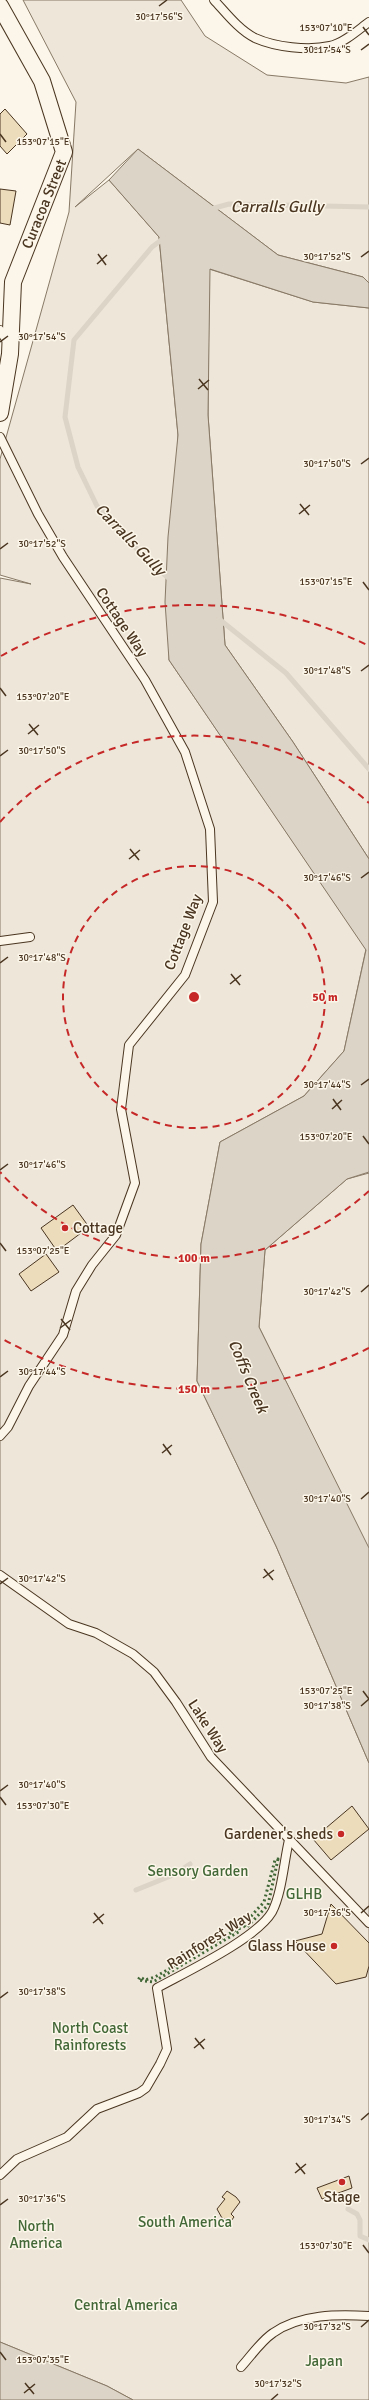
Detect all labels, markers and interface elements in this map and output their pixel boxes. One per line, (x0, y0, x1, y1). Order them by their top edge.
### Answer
text: 30°17'56"S (135, 11, 183, 23)
text: 153°07'10"E (299, 22, 353, 34)
text: 30°17'54"S (303, 44, 351, 56)
text: 153°07'15"E (16, 136, 70, 148)
street label: Curacoa Street (18, 157, 70, 251)
water label: Carralls Gully (231, 197, 326, 217)
text: 30°17'52"S (303, 251, 351, 263)
text: 30°17'54"S (18, 331, 66, 343)
text: 30°17'50"S (303, 458, 351, 470)
water label: Carralls Gully (91, 499, 171, 582)
text: 30°17'52"S (18, 538, 66, 550)
text: 153°07'15"E (299, 576, 353, 588)
street label: Cottage Way (92, 584, 152, 660)
text: 30°17'48"S (303, 665, 351, 677)
text: 153°07'20"E (16, 691, 70, 703)
text: 30°17'50"S (18, 745, 66, 757)
text: 30°17'46"S (303, 872, 351, 884)
street label: Cottage Way (160, 891, 206, 973)
text: 30°17'48"S (18, 952, 66, 964)
centre of rings (187, 990, 201, 1004)
text: 50 m (312, 990, 338, 1005)
text: 30°17'44"S (303, 1079, 351, 1091)
text: 153°07'20"E (299, 1131, 353, 1143)
text: 30°17'46"S (18, 1159, 66, 1171)
place label: Cottage (73, 1219, 123, 1237)
marker: Cottage (60, 1223, 70, 1233)
text: 153°07'25"E (16, 1245, 70, 1257)
text: 100 m (178, 1251, 210, 1266)
text: 30°17'42"S (303, 1286, 351, 1298)
water label: Coffs Creek (224, 1337, 273, 1418)
text: 30°17'44"S (18, 1366, 66, 1378)
text: 150 m (178, 1382, 210, 1397)
text: 30°17'40"S (303, 1493, 351, 1505)
text: 30°17'42"S (18, 1573, 66, 1585)
text: 153°07'25"E (299, 1685, 353, 1697)
street label: Lake Way (184, 1696, 232, 1756)
text: 30°17'38"S (303, 1700, 351, 1712)
text: 30°17'40"S (18, 1779, 66, 1791)
text: 153°07'30"E (16, 1800, 70, 1812)
place label: Gardener's sheds (224, 1825, 333, 1843)
marker: Gardener's sheds (336, 1829, 346, 1839)
park label: Sensory Garden (148, 1862, 248, 1880)
park label: GLHB (286, 1885, 322, 1903)
street label: Rainforest Way (164, 1907, 254, 1973)
text: 30°17'36"S (303, 1907, 351, 1919)
place label: Glass House (248, 1937, 326, 1955)
marker: Glass House (329, 1941, 339, 1951)
text: 30°17'38"S (18, 1986, 66, 1998)
park label: North Coast Rainforests (52, 2019, 128, 2054)
text: 30°17'34"S (303, 2114, 351, 2126)
marker: Stage (337, 2177, 347, 2187)
place label: Stage (324, 2188, 360, 2206)
text: 30°17'36"S (18, 2193, 66, 2205)
park label: South America (138, 2213, 232, 2231)
park label: North America (9, 2217, 63, 2252)
text: 153°07'30"E (299, 2240, 353, 2252)
park label: Central America (74, 2296, 178, 2314)
text: 30°17'32"S (303, 2321, 351, 2333)
park label: Japan (305, 2352, 343, 2370)
text: 153°07'35"E (16, 2354, 70, 2366)
text: 30°17'32"S (254, 2378, 302, 2390)

